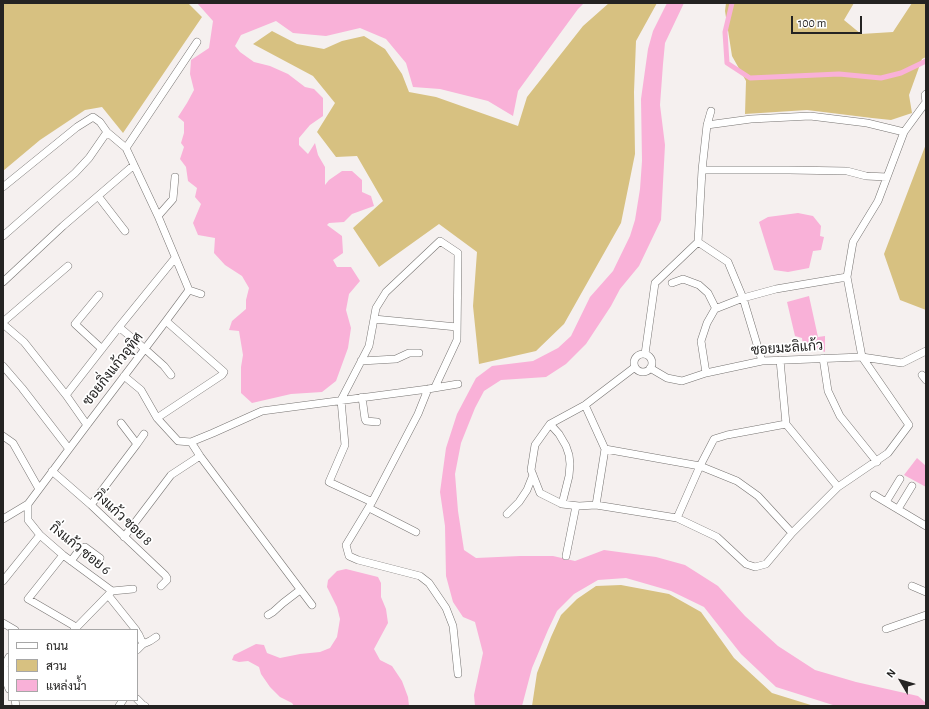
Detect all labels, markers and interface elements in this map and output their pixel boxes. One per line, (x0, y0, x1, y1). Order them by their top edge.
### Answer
scale bar (793, 8, 864, 34)
text: 100 m (798, 17, 826, 29)
street label: ซอยกิ่งแก้วอุทิศ (79, 329, 147, 409)
street label: ซอยมะลิแก้ว (750, 337, 824, 359)
street label: กิ่งแก้ว ซอย 8 (90, 487, 156, 549)
street label: กิ่งแก้ว ซอย 6 (46, 519, 114, 579)
legend (8, 629, 138, 701)
text: ถนน (46, 640, 68, 652)
text: สวน (46, 660, 67, 672)
north arrow (881, 661, 921, 701)
text: N (884, 667, 898, 680)
text: แหล่งน้ำ (46, 680, 86, 692)

